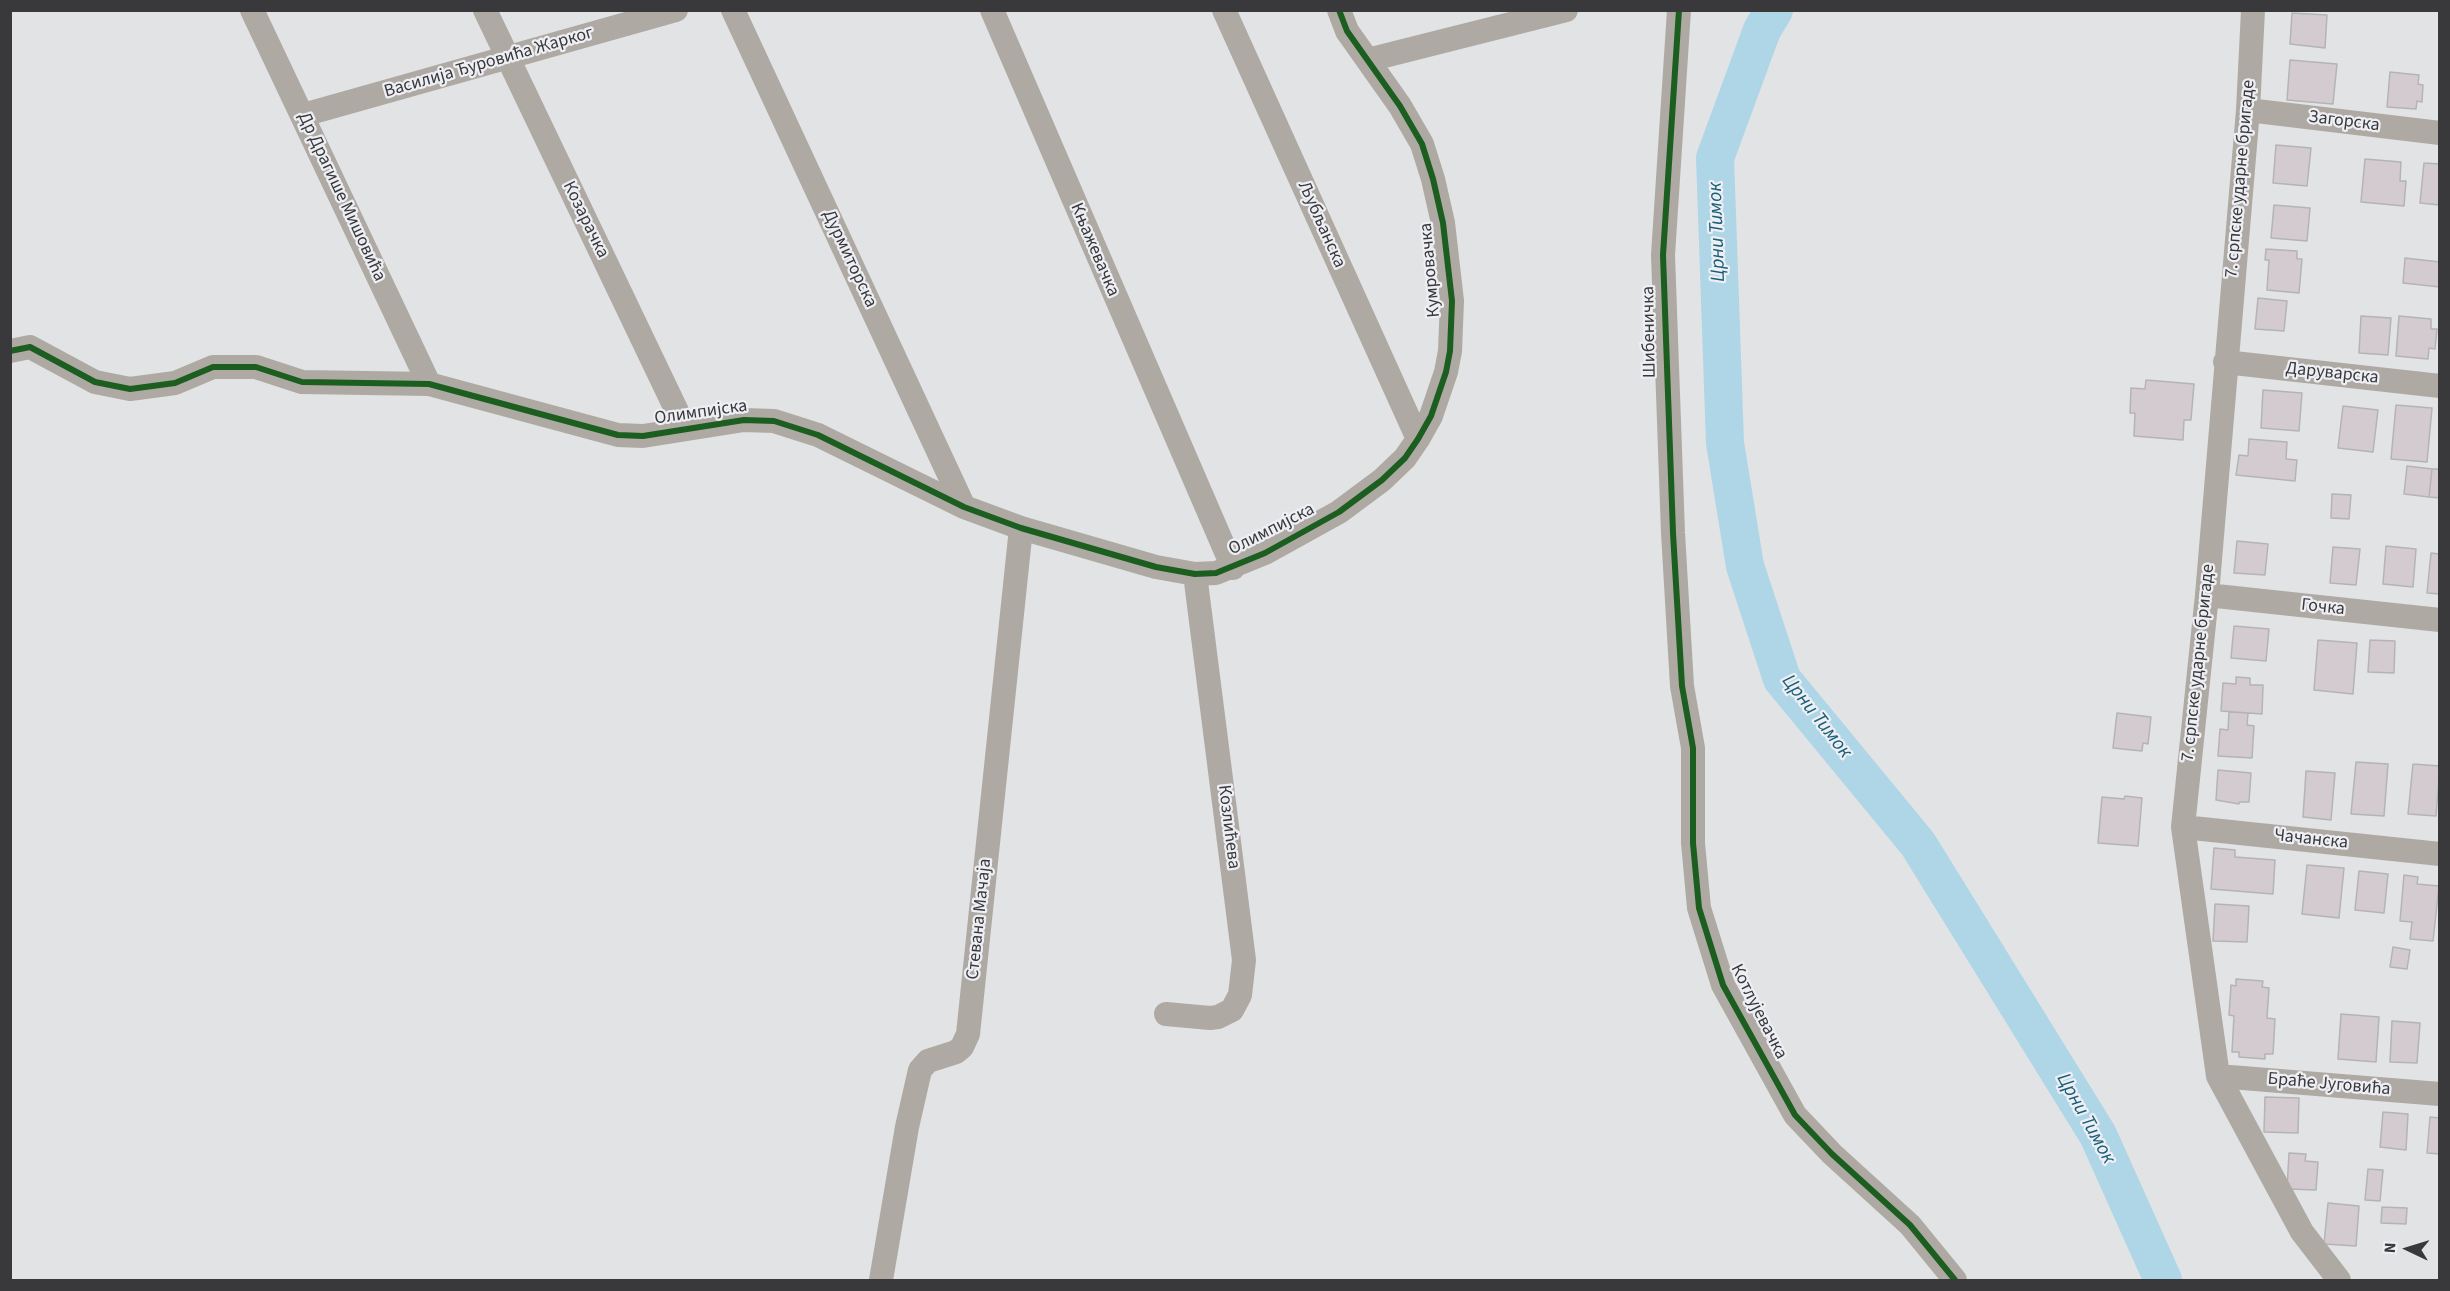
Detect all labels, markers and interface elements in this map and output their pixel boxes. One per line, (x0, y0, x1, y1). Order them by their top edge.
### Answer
street label: Василија Ђуровића Жарког (382, 23, 596, 103)
street label: 7. српске ударне бригаде (2222, 79, 2260, 279)
street label: Загорска (2307, 107, 2381, 137)
street label: Др Драгише Мишовића (292, 109, 390, 285)
street label: Козарачка (557, 178, 613, 262)
street label: Љубљанска (1292, 178, 1350, 272)
water label: Црни Тимок (1704, 182, 1732, 282)
street label: Књажевачка (1065, 200, 1123, 300)
street label: Дурмиторска (817, 207, 881, 311)
street label: Кумровачка (1416, 222, 1446, 318)
street label: Шибеничка (1638, 286, 1662, 378)
street label: Даруварска (2285, 358, 2379, 390)
street label: Олимпијска (653, 396, 749, 430)
street label: Олимпијска (1225, 499, 1319, 561)
street label: 7. српске ударне бригаде (2178, 563, 2220, 763)
street label: Гочка (2300, 595, 2346, 621)
water label: Црни Тимок (1776, 670, 1856, 764)
street label: Козлићева (1212, 784, 1244, 870)
street label: Чачанска (2273, 825, 2349, 855)
street label: Стевана Мачаја (963, 857, 997, 981)
street label: Котлујевачка (1725, 961, 1791, 1063)
street label: Браће Југовића (2267, 1069, 2391, 1101)
water label: Црни Тимок (2050, 1070, 2120, 1168)
north arrow (2378, 1219, 2438, 1279)
text: N (2379, 1242, 2401, 1254)

